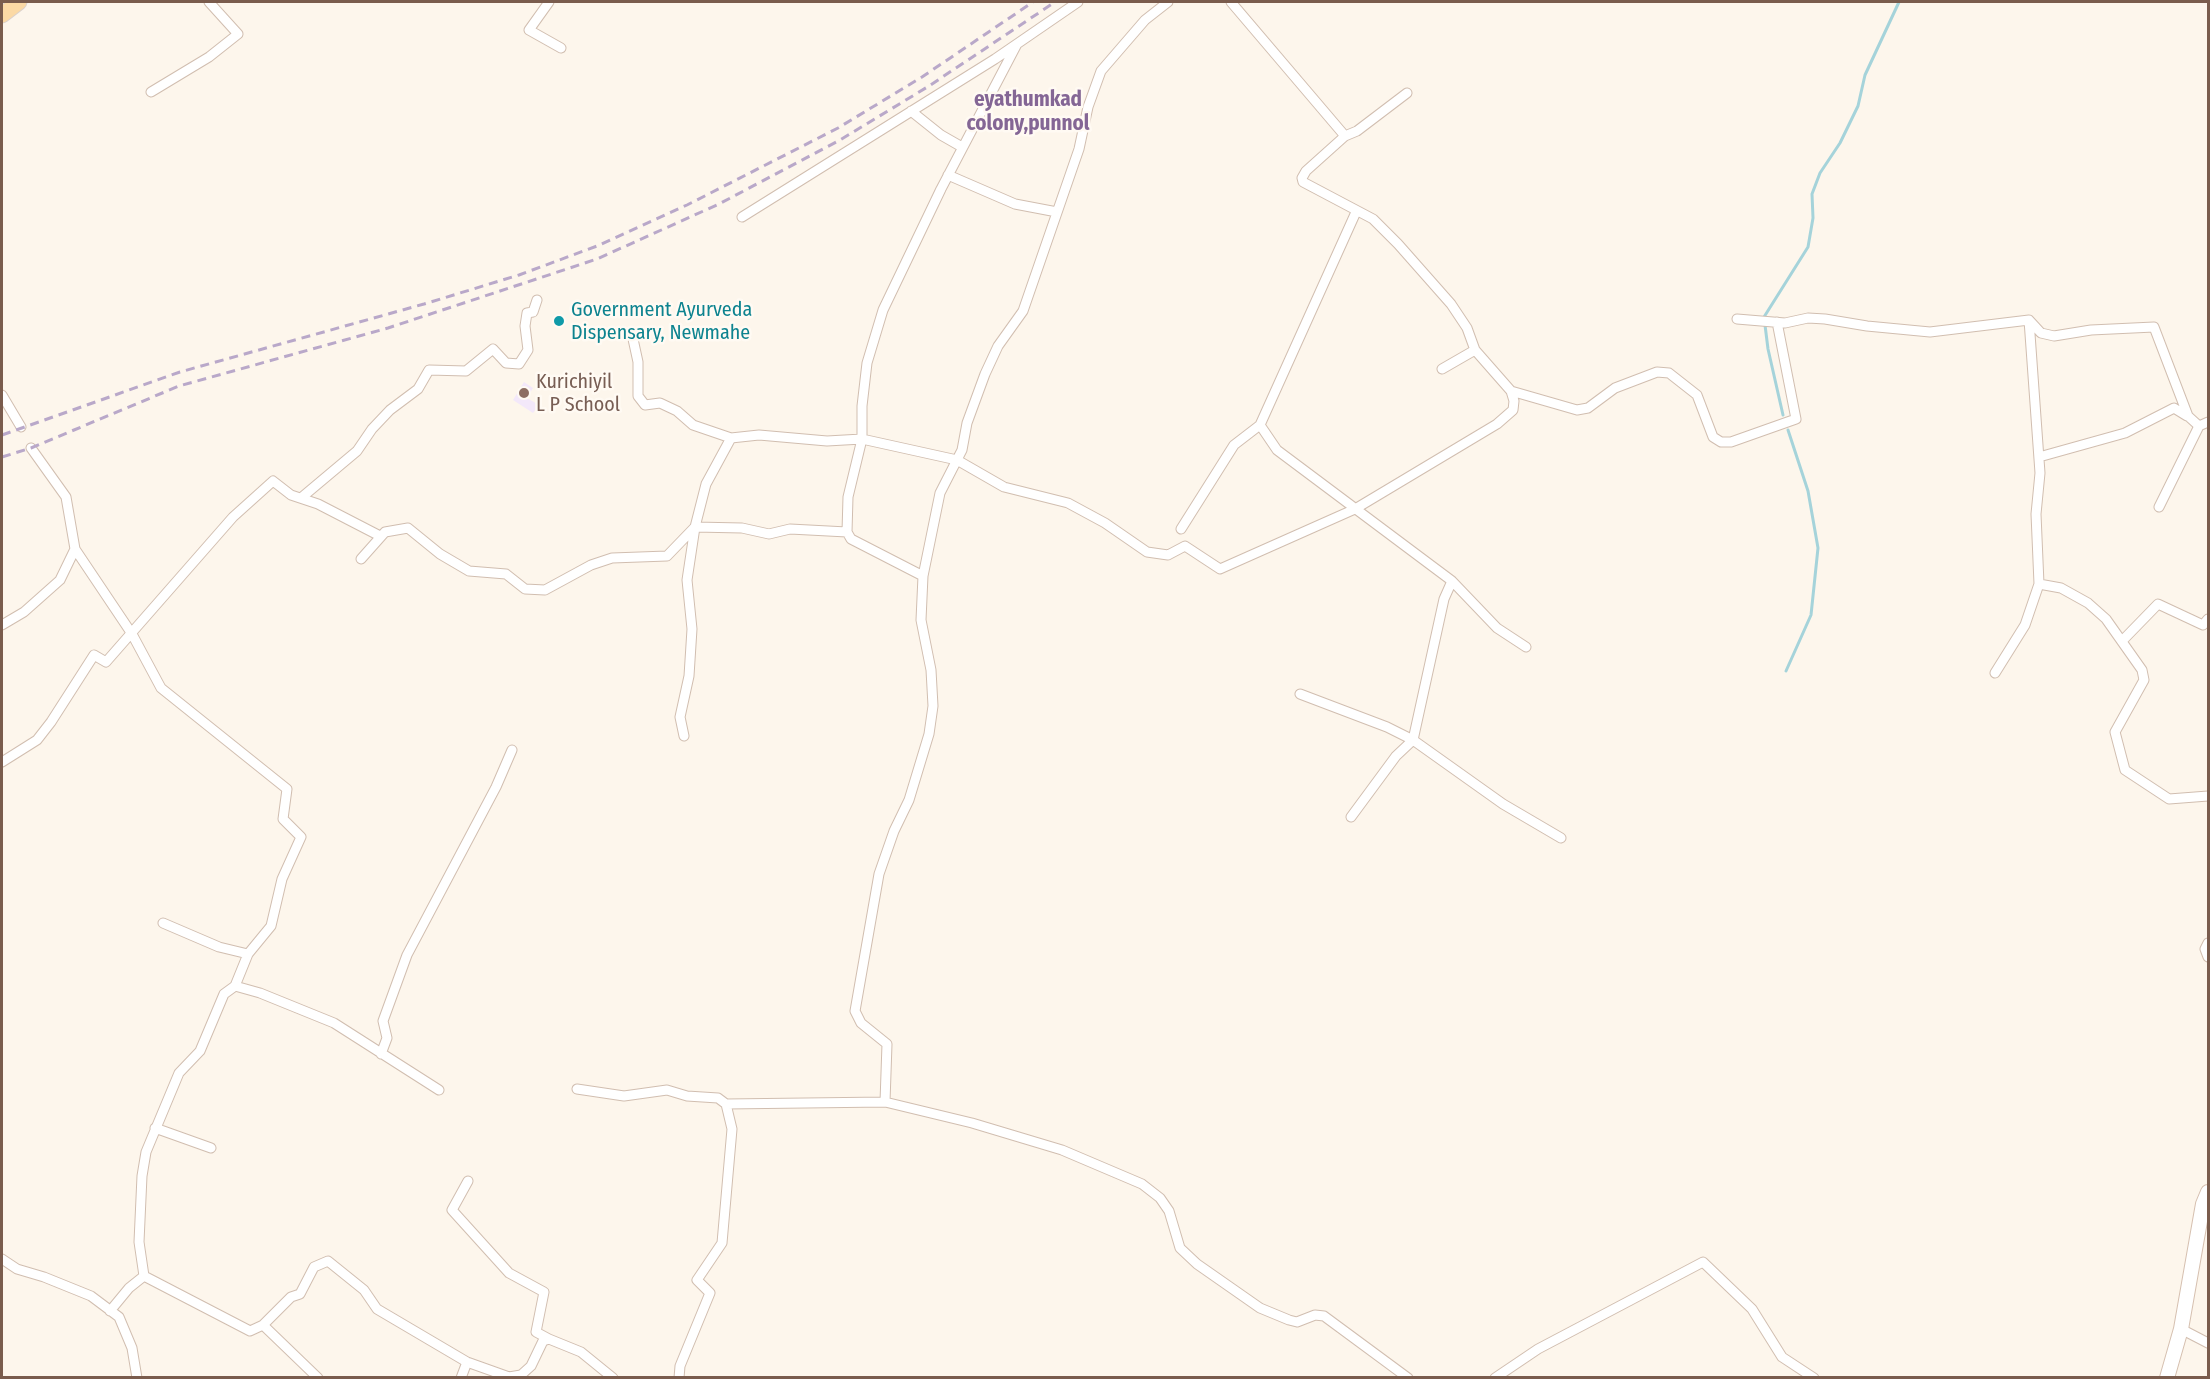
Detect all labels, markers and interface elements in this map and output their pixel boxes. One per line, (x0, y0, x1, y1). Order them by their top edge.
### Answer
district label: eyathumkad colony,punnol (967, 87, 1089, 137)
place label: Government Ayurveda Dispensary, Newmahe (571, 298, 752, 345)
marker: Government Ayurveda Dispensary, Newmahe (552, 314, 566, 328)
place label: Kurichiyil L P School (536, 370, 620, 417)
marker: Kurichiyil L P School (517, 386, 531, 400)

